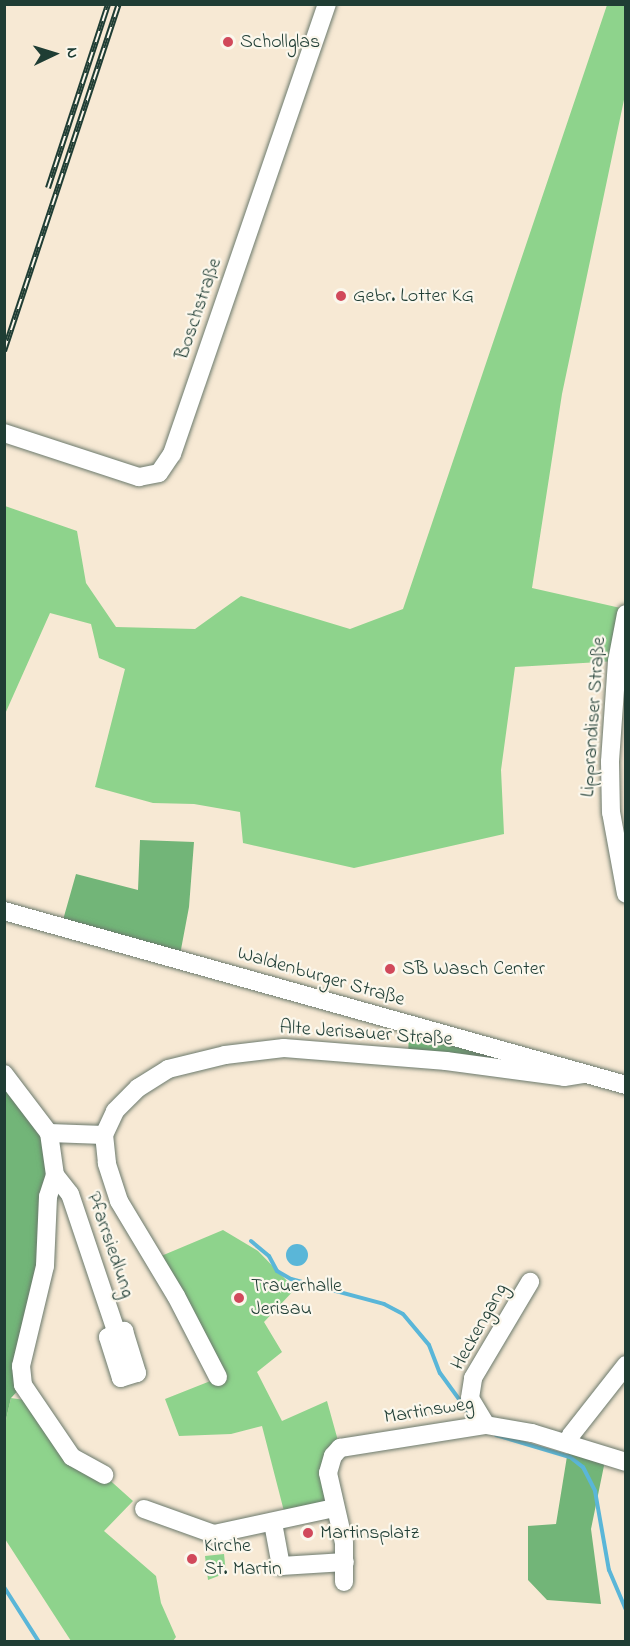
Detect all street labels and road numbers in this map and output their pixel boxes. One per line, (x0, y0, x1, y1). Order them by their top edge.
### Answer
street label: Boschstraße (170, 255, 228, 363)
street label: Lipprandiser Straße (576, 636, 612, 798)
street label: Waldenburger Straße (235, 942, 407, 1012)
street label: Alte Jerisauer Straße (279, 1016, 453, 1052)
street label: Pfarrsiedlung (81, 1189, 139, 1301)
street label: Heckengang (446, 1279, 514, 1375)
street label: Martinsweg (382, 1392, 476, 1430)

